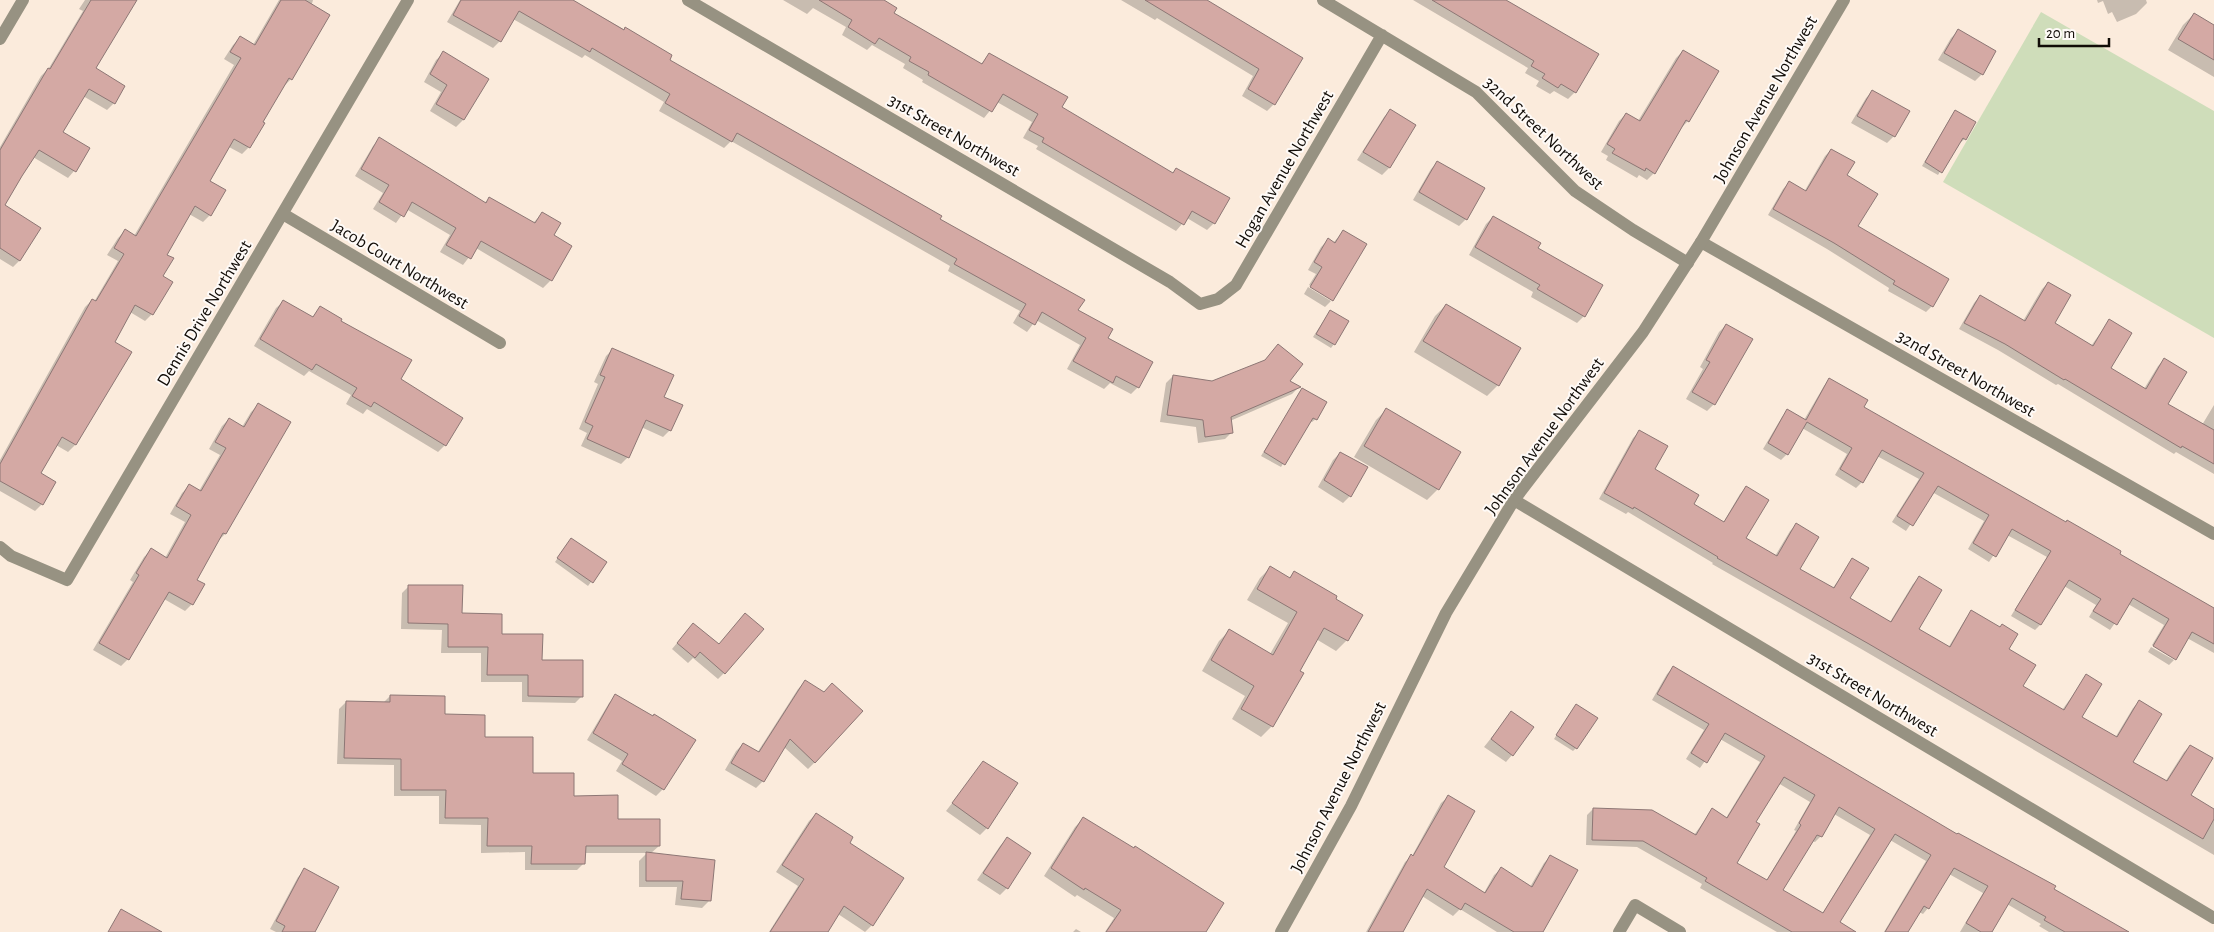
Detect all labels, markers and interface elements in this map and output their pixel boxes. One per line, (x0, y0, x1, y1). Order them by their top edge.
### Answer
street label: Johnson Avenue Northwest (1711, 13, 1821, 186)
scale bar (2039, 15, 2109, 47)
text: 20 m (2046, 26, 2075, 41)
street label: 32nd Street Northwest (1480, 74, 1607, 194)
street label: Hogan Avenue Northwest (1232, 87, 1338, 251)
street label: 31st Street Northwest (885, 91, 1022, 181)
street label: Jacob Court Northwest (328, 217, 471, 313)
street label: Dennis Drive Northwest (154, 237, 256, 389)
street label: 32nd Street Northwest (1893, 327, 2038, 421)
street label: Johnson Avenue Northwest (1482, 355, 1608, 518)
street label: 31st Street Northwest (1804, 649, 1941, 741)
street label: Johnson Avenue Northwest (1288, 699, 1390, 876)

